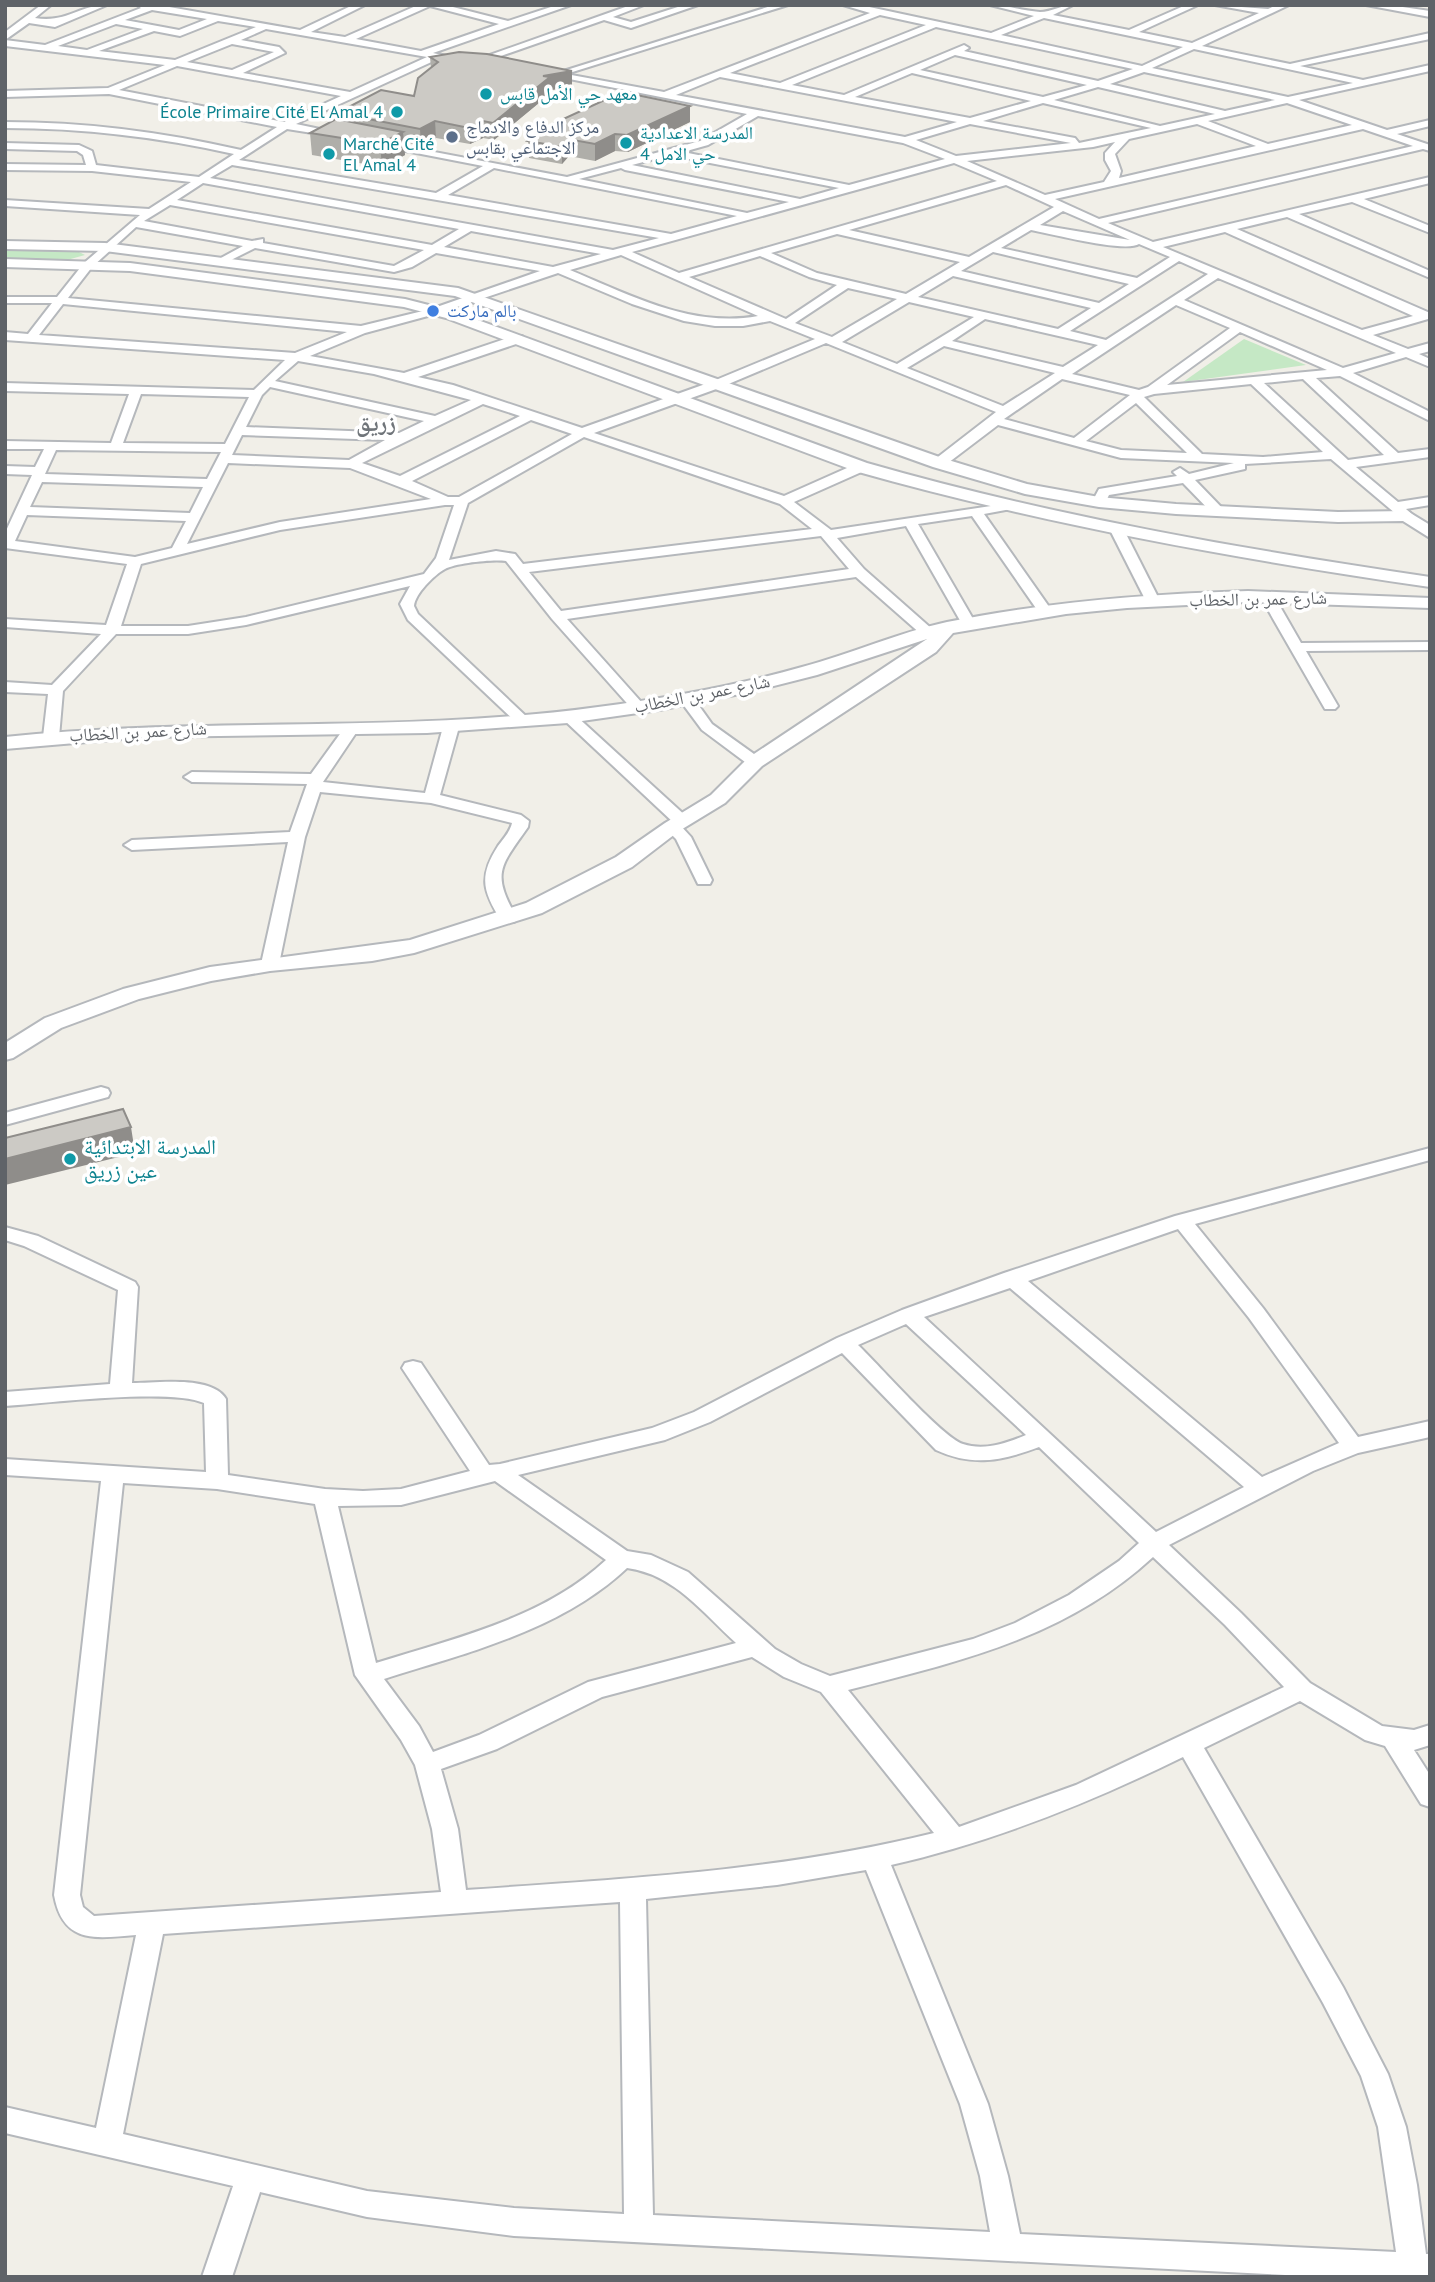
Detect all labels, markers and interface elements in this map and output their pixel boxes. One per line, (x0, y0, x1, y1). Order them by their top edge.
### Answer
place label: معهد حي الأمل قابس (500, 82, 637, 109)
marker: معهد حي الأمل قابس (478, 86, 494, 102)
place label: École Primaire Cité El Amal 4 (160, 100, 383, 123)
marker: École Primaire Cité El Amal 4 (389, 104, 405, 120)
place label: مركز الدفاع والادماج الاجتماعي بقابس (466, 115, 599, 163)
place label: المدرسة الاعدادية حي الامل 4 (640, 121, 753, 169)
marker: مركز الدفاع والادماج الاجتماعي بقابس (444, 129, 460, 145)
place label: Marché Cité El Amal 4 (343, 132, 434, 176)
marker: المدرسة الاعدادية حي الامل 4 (618, 135, 634, 151)
marker: Marché Cité El Amal 4 (321, 146, 337, 162)
place label: بالم ماركت (447, 299, 517, 323)
marker: بالم ماركت (425, 303, 441, 319)
district label: زريق (356, 408, 396, 437)
street label: شارع عمر بن الخطاب (1189, 586, 1327, 611)
street label: شارع عمر بن الخطاب (632, 669, 772, 718)
street label: شارع عمر بن الخطاب (69, 716, 207, 747)
place label: المدرسة الابتدائية عين زريق (84, 1133, 216, 1184)
marker: المدرسة الابتدائية عين زريق (62, 1151, 78, 1167)

